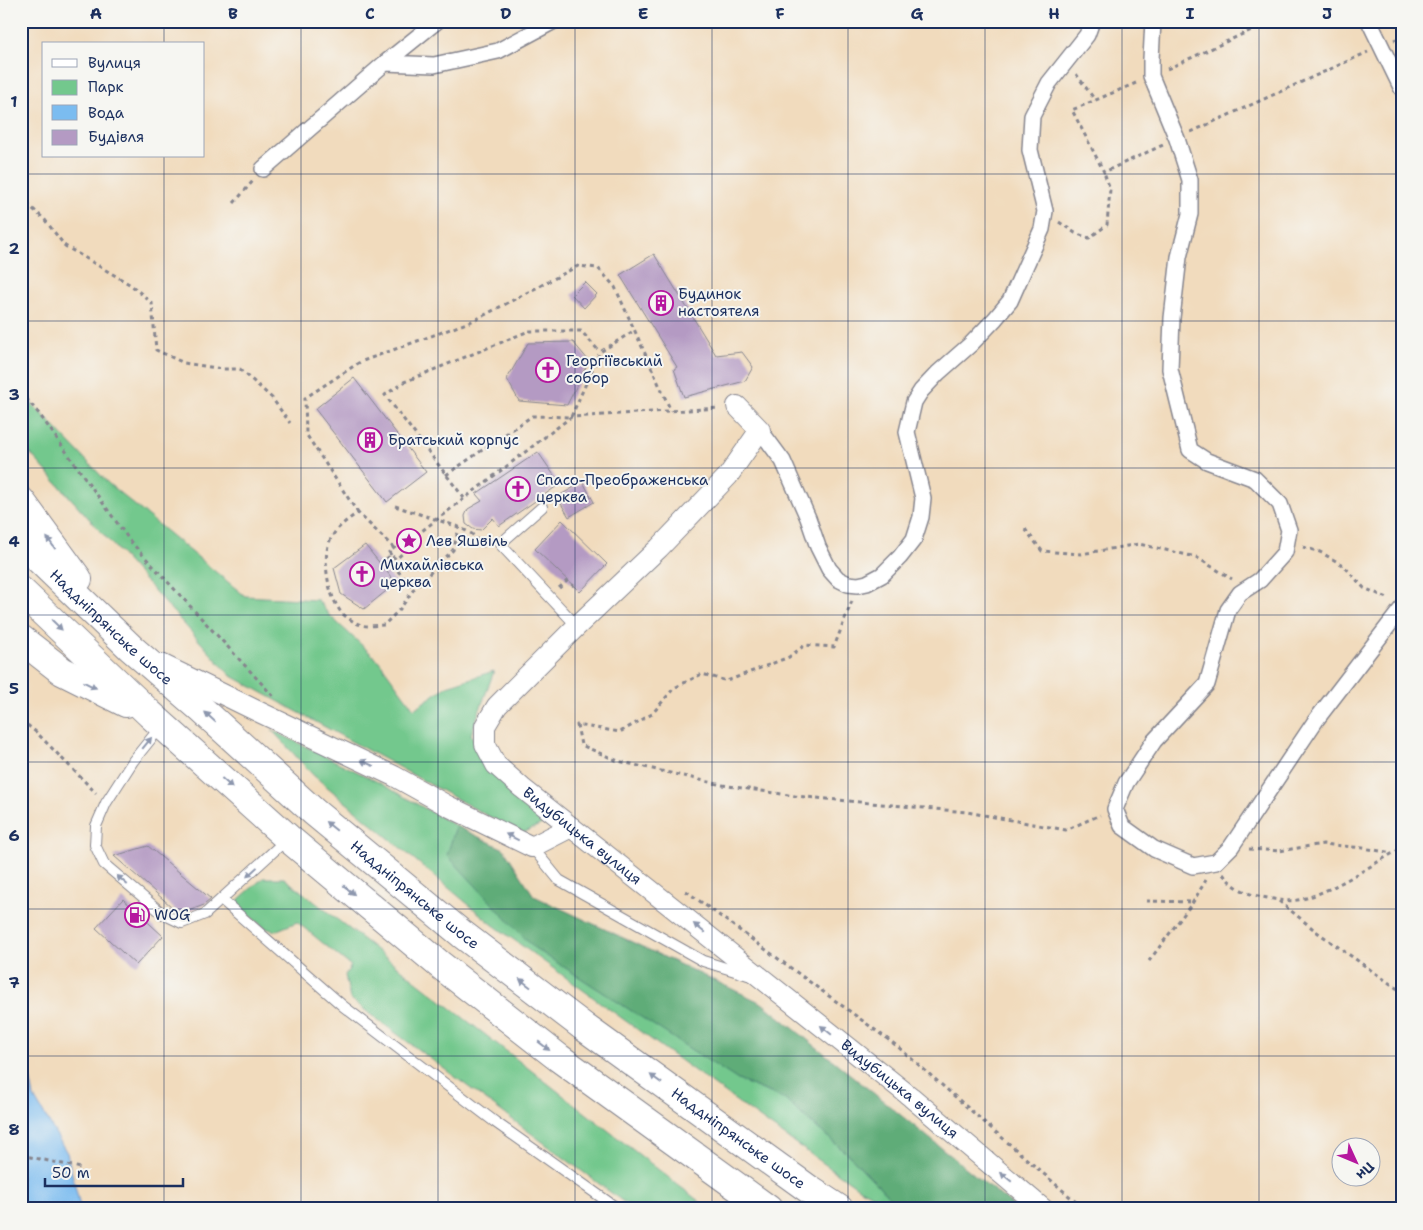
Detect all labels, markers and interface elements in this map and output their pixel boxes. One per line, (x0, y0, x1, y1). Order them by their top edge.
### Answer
text: A (90, 3, 102, 24)
text: B (228, 3, 238, 24)
text: C (365, 3, 375, 24)
text: D (500, 3, 512, 24)
text: E (638, 3, 648, 24)
text: F (775, 3, 785, 24)
text: G (911, 3, 924, 24)
text: H (1048, 3, 1060, 24)
text: I (1186, 3, 1195, 24)
text: J (1322, 3, 1332, 24)
legend (42, 42, 205, 158)
text: Вулиця (88, 53, 141, 73)
text: Парк (88, 77, 124, 97)
text: 1 (10, 91, 18, 112)
text: Вода (88, 103, 125, 123)
text: Будівля (88, 127, 144, 147)
text: 2 (8, 238, 20, 259)
place label: Будинок настоятеля (678, 284, 760, 321)
building icon: Будинок настоятеля (648, 290, 674, 316)
place label: Георгіївський собор (566, 351, 663, 388)
church icon: Георгіївський собор (535, 357, 561, 383)
text: 3 (8, 384, 20, 405)
building icon: Братський корпус (357, 427, 383, 453)
place label: Братський корпус (388, 430, 519, 450)
place label: Спасо-Преображенська церква (536, 470, 709, 507)
church icon: Спасо-Преображенська церква (505, 476, 531, 502)
place icon: Лев Яшвіль (396, 528, 422, 554)
text: 4 (8, 531, 20, 552)
place label: Лев Яшвіль (426, 531, 508, 551)
one-way arrow (46, 536, 56, 549)
place label: Михайлівська церква (380, 555, 484, 592)
church icon: Михайлівська церква (349, 561, 375, 587)
street label: Наддніпрянське шосе (45, 565, 177, 690)
one-way arrow (50, 619, 62, 631)
text: 5 (9, 678, 19, 699)
one-way arrow (83, 681, 98, 689)
one-way arrow (205, 711, 217, 723)
one-way arrow (142, 737, 153, 750)
one-way arrow (360, 759, 374, 767)
one-way arrow (220, 777, 232, 789)
street label: Видубицька вулиця (519, 782, 646, 889)
one-way arrow (324, 821, 337, 832)
text: 6 (8, 825, 20, 846)
one-way arrow (505, 833, 519, 841)
street label: Наддніпрянське шосе (346, 836, 483, 954)
one-way arrow (246, 866, 258, 878)
one-way arrow (116, 874, 129, 885)
one-way arrow (343, 884, 356, 895)
fuel station icon: WOG (124, 902, 150, 928)
place label: WOG (154, 905, 190, 925)
one-way arrow (693, 923, 706, 934)
text: 7 (8, 972, 20, 993)
one-way arrow (519, 977, 532, 988)
one-way arrow (820, 1025, 833, 1036)
street label: Видубицька вулиця (837, 1035, 963, 1143)
one-way arrow (537, 1041, 550, 1052)
one-way arrow (649, 1074, 663, 1084)
street label: Наддніпрянське шосе (667, 1083, 810, 1194)
text: 8 (8, 1119, 20, 1140)
north arrow (1330, 1138, 1380, 1188)
scale bar (45, 1155, 182, 1187)
text: Пн (1352, 1158, 1378, 1184)
text: 50 m (52, 1163, 90, 1183)
one-way arrow (1000, 1172, 1013, 1183)

